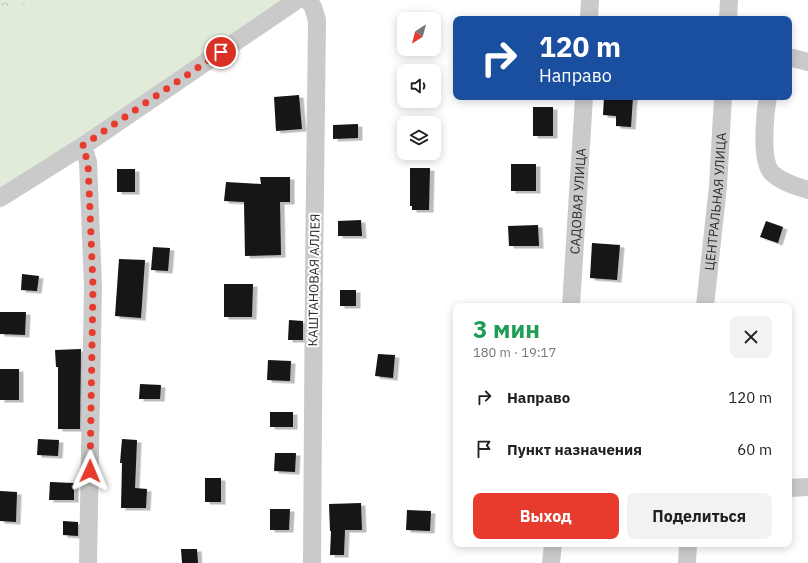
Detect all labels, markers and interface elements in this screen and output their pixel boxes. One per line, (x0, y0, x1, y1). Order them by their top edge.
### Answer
north arrow (397, 12, 441, 56)
map controls (397, 12, 441, 160)
text: 120 m (539, 28, 621, 65)
icon: right (473, 32, 525, 84)
pin (204, 35, 238, 69)
icon: arrive (210, 41, 232, 63)
button: sound (397, 64, 441, 108)
text: Направо (539, 64, 612, 87)
button: layers (397, 116, 441, 160)
street label: ЦЕНТРАЛЬНАЯ УЛИЦА (700, 131, 730, 271)
street label: САДОВАЯ УЛИЦА (566, 147, 589, 255)
street label: КАШТАНОВАЯ АЛЛЕЯ (304, 213, 324, 347)
text: 3 мин (473, 313, 540, 345)
button: close (730, 316, 772, 358)
text: 180 m · 19:17 (473, 344, 556, 361)
icon: right (473, 386, 495, 408)
text: Направо (507, 388, 570, 407)
text: 120 m (728, 388, 772, 407)
icon: arrive (473, 438, 495, 460)
text: Пункт назначения (507, 440, 642, 459)
text: 60 m (737, 440, 772, 459)
position arrow (69, 450, 111, 492)
button: Выход (473, 493, 619, 539)
button: Поделиться (627, 493, 772, 539)

